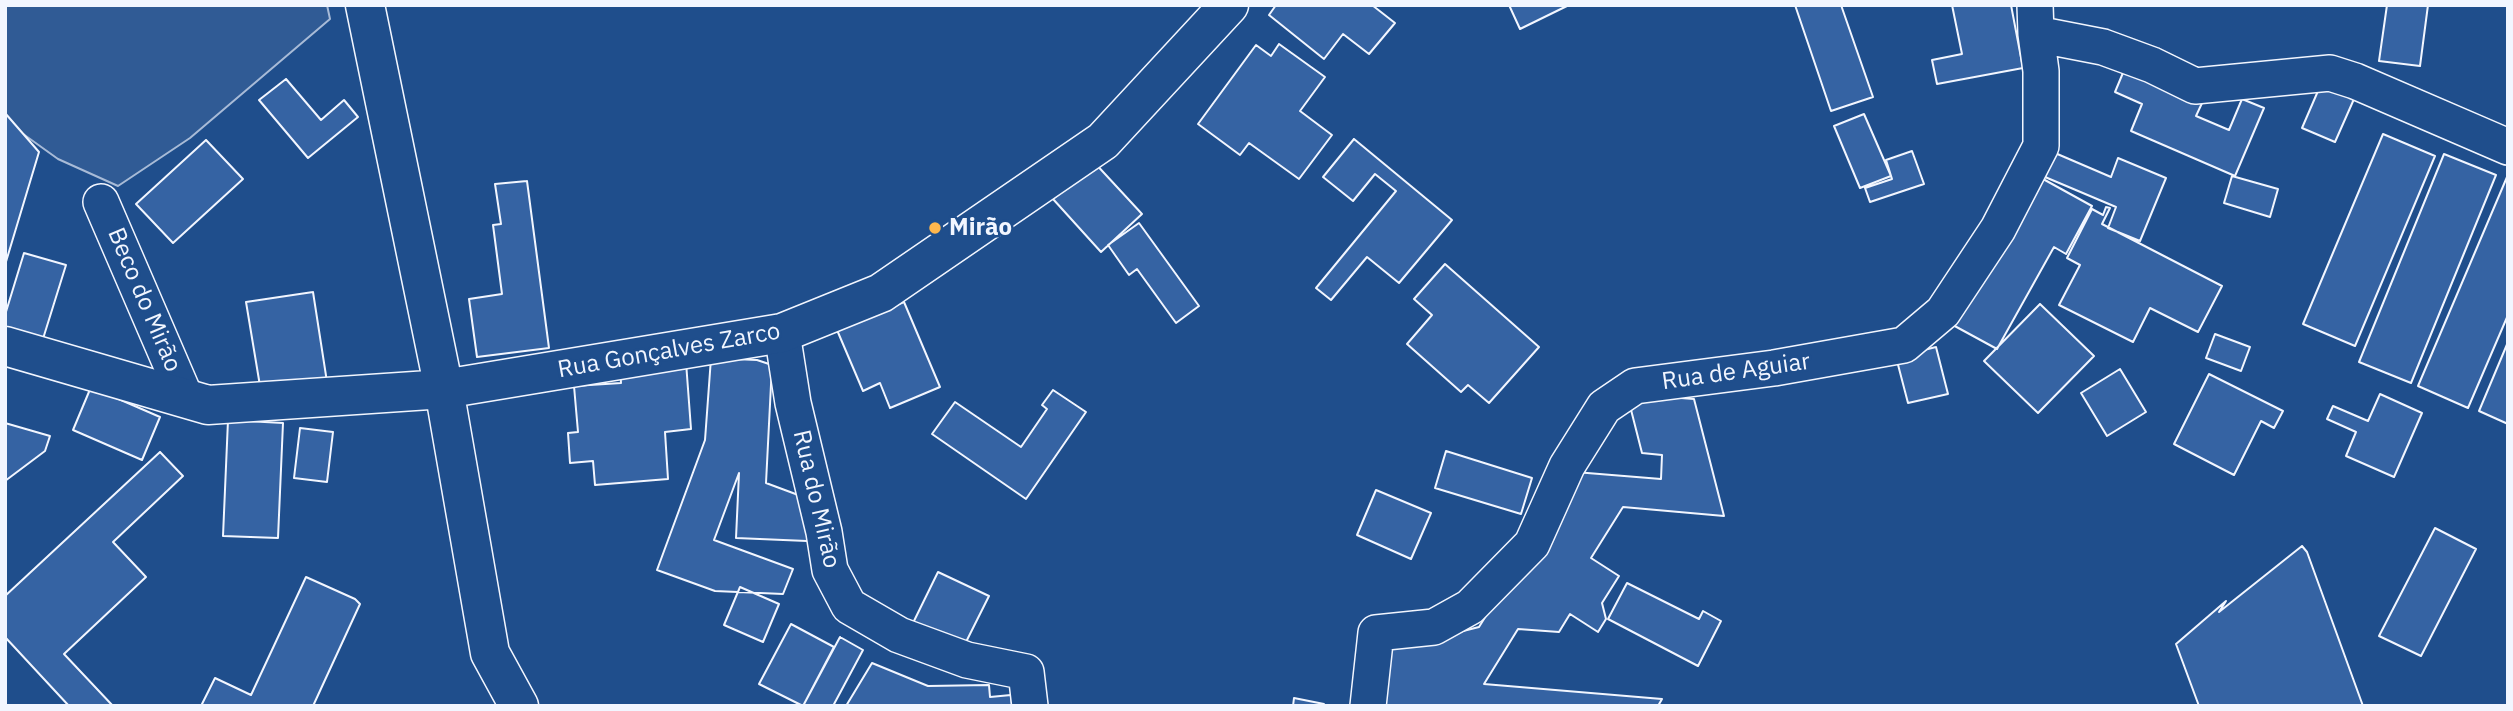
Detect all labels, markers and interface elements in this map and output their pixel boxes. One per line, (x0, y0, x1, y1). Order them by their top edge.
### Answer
place label: Mirão (949, 214, 1012, 242)
marker: Mirão (927, 220, 943, 236)
street label: Beco do Mirão (101, 224, 187, 376)
street label: Rua Gonçalves Zarco (556, 317, 782, 385)
street label: Rua de Aguiar (1660, 347, 1812, 397)
street label: Rua do Mirão (786, 427, 846, 571)

